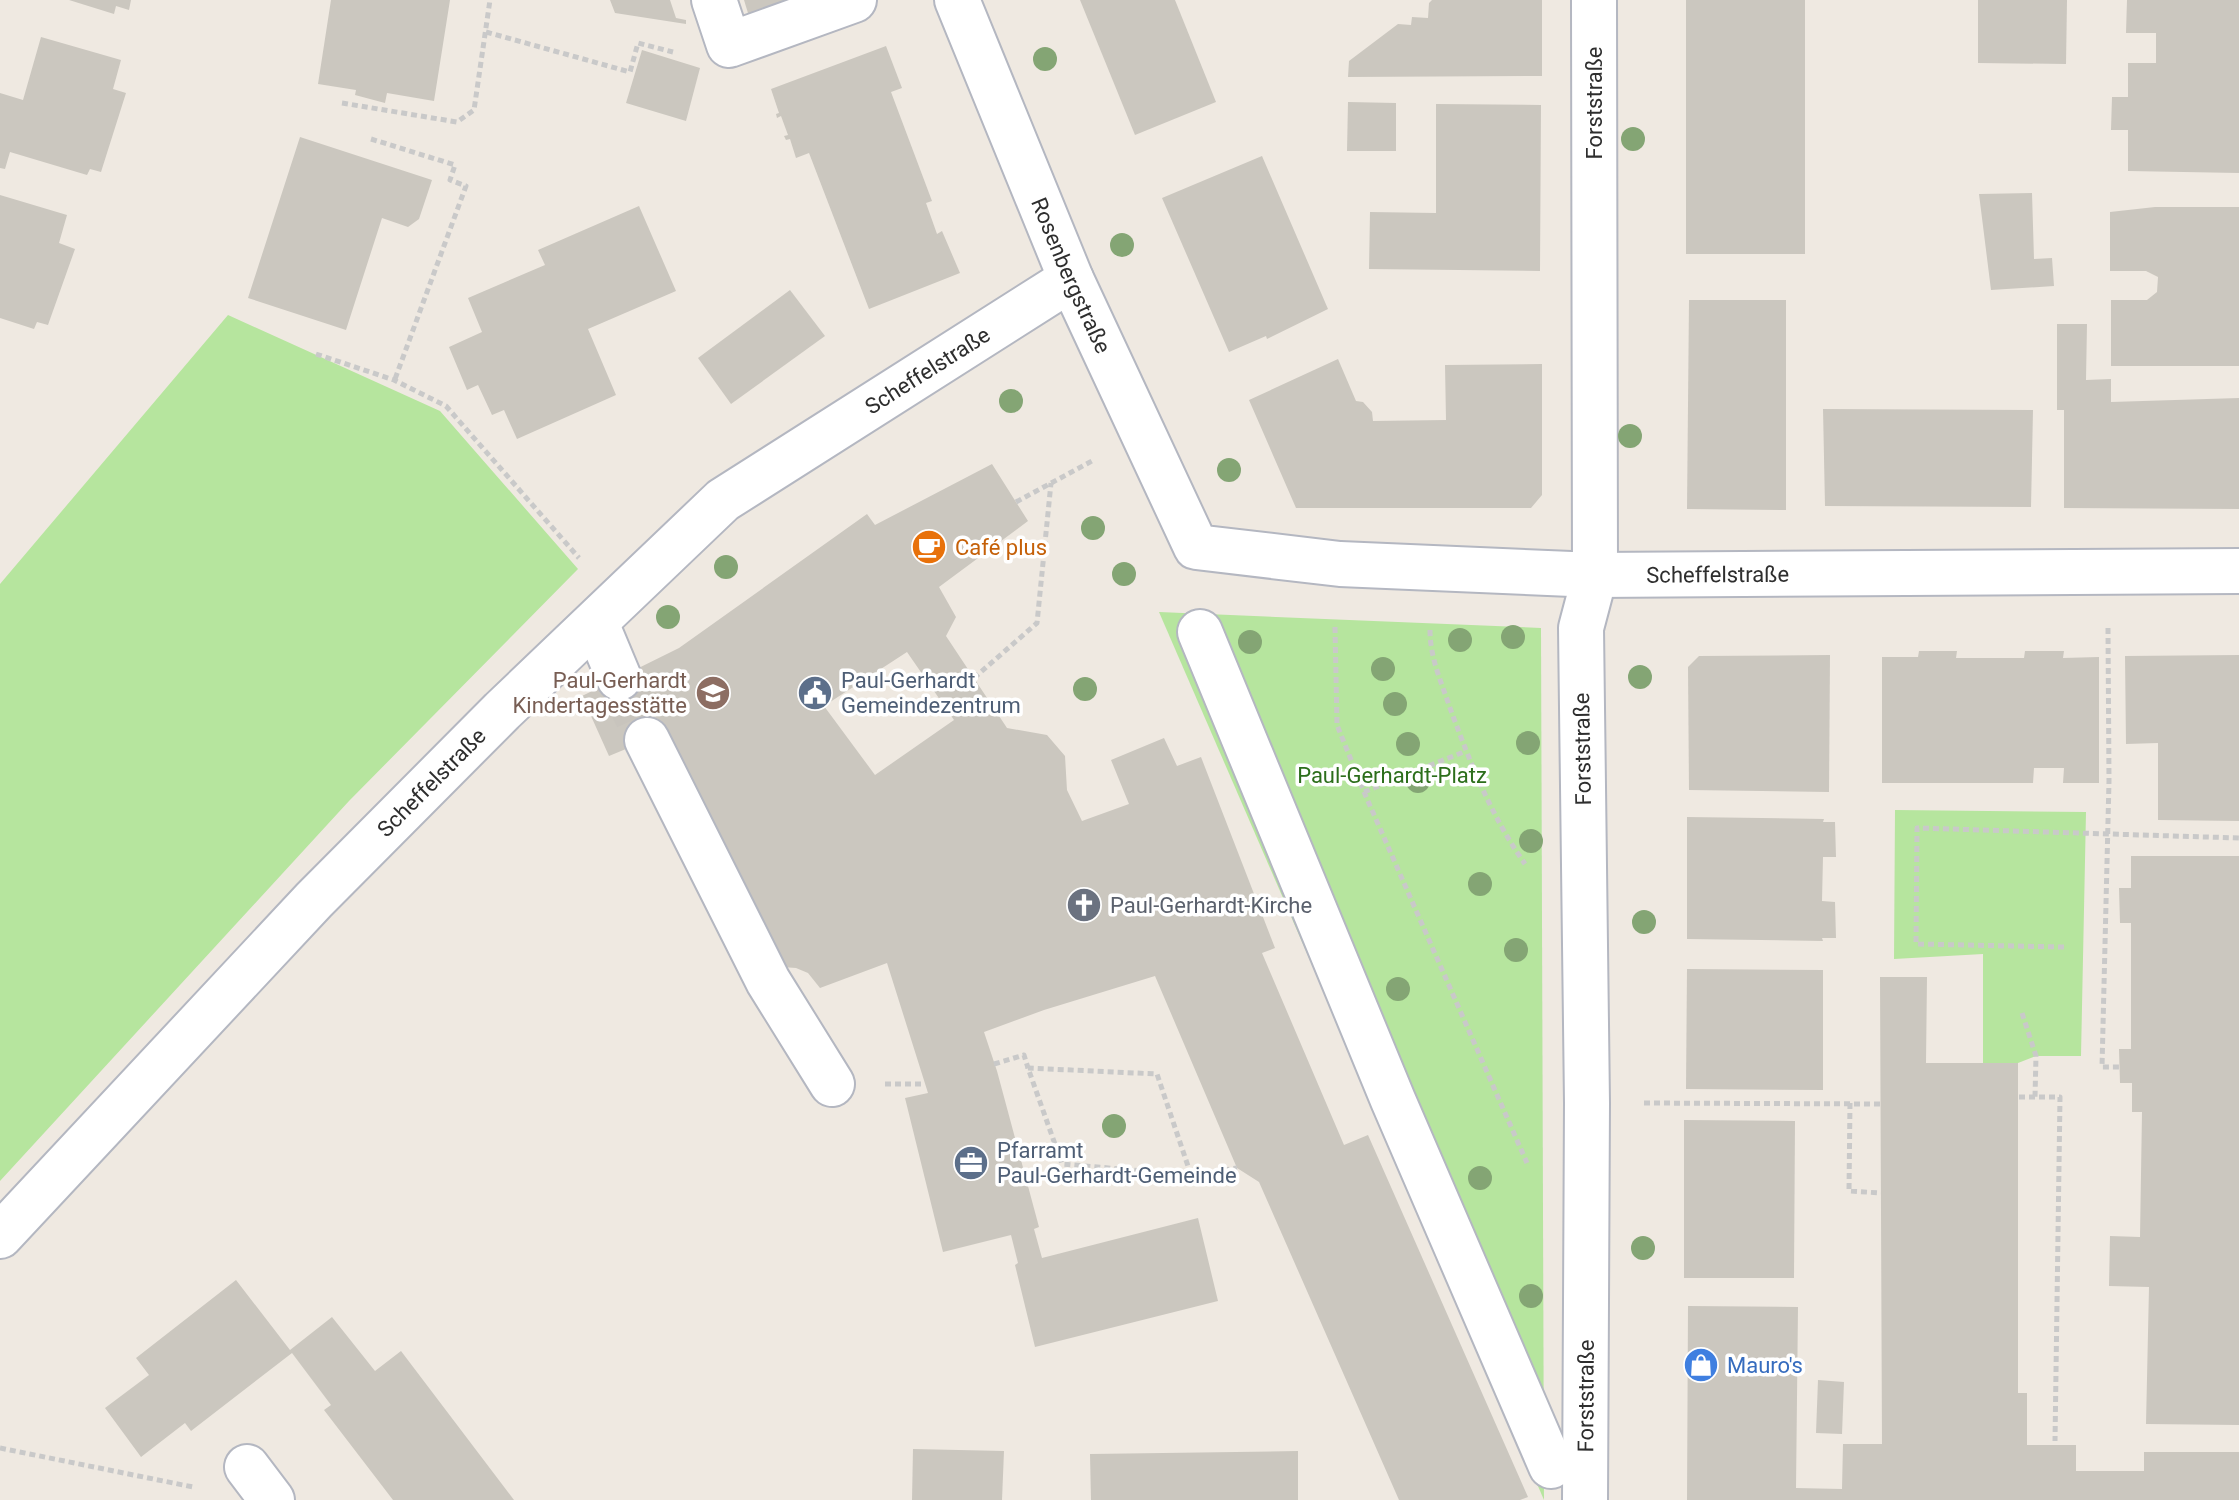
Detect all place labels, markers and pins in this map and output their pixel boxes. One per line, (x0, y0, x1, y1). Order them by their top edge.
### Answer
cafe icon: Café plus (910, 528, 948, 566)
place label: Café plus (955, 535, 1047, 560)
place label: Paul-Gerhardt Kindertagesstätte (513, 668, 687, 718)
place label: Paul-Gerhardt Gemeindezentrum (841, 668, 1021, 718)
school or university icon: Paul-Gerhardt Kindertagesstätte (694, 674, 732, 712)
public building icon: Paul-Gerhardt Gemeindezentrum (796, 674, 834, 712)
church icon: Paul-Gerhardt-Kirche (1065, 886, 1103, 924)
place label: Paul-Gerhardt-Kirche (1110, 893, 1312, 918)
place label: Pfarramt Paul-Gerhardt-Gemeinde (997, 1138, 1237, 1188)
office icon: Pfarramt Paul-Gerhardt-Gemeinde (952, 1144, 990, 1182)
shop icon: Mauro's (1682, 1346, 1720, 1384)
place label: Mauro's (1727, 1353, 1803, 1378)

